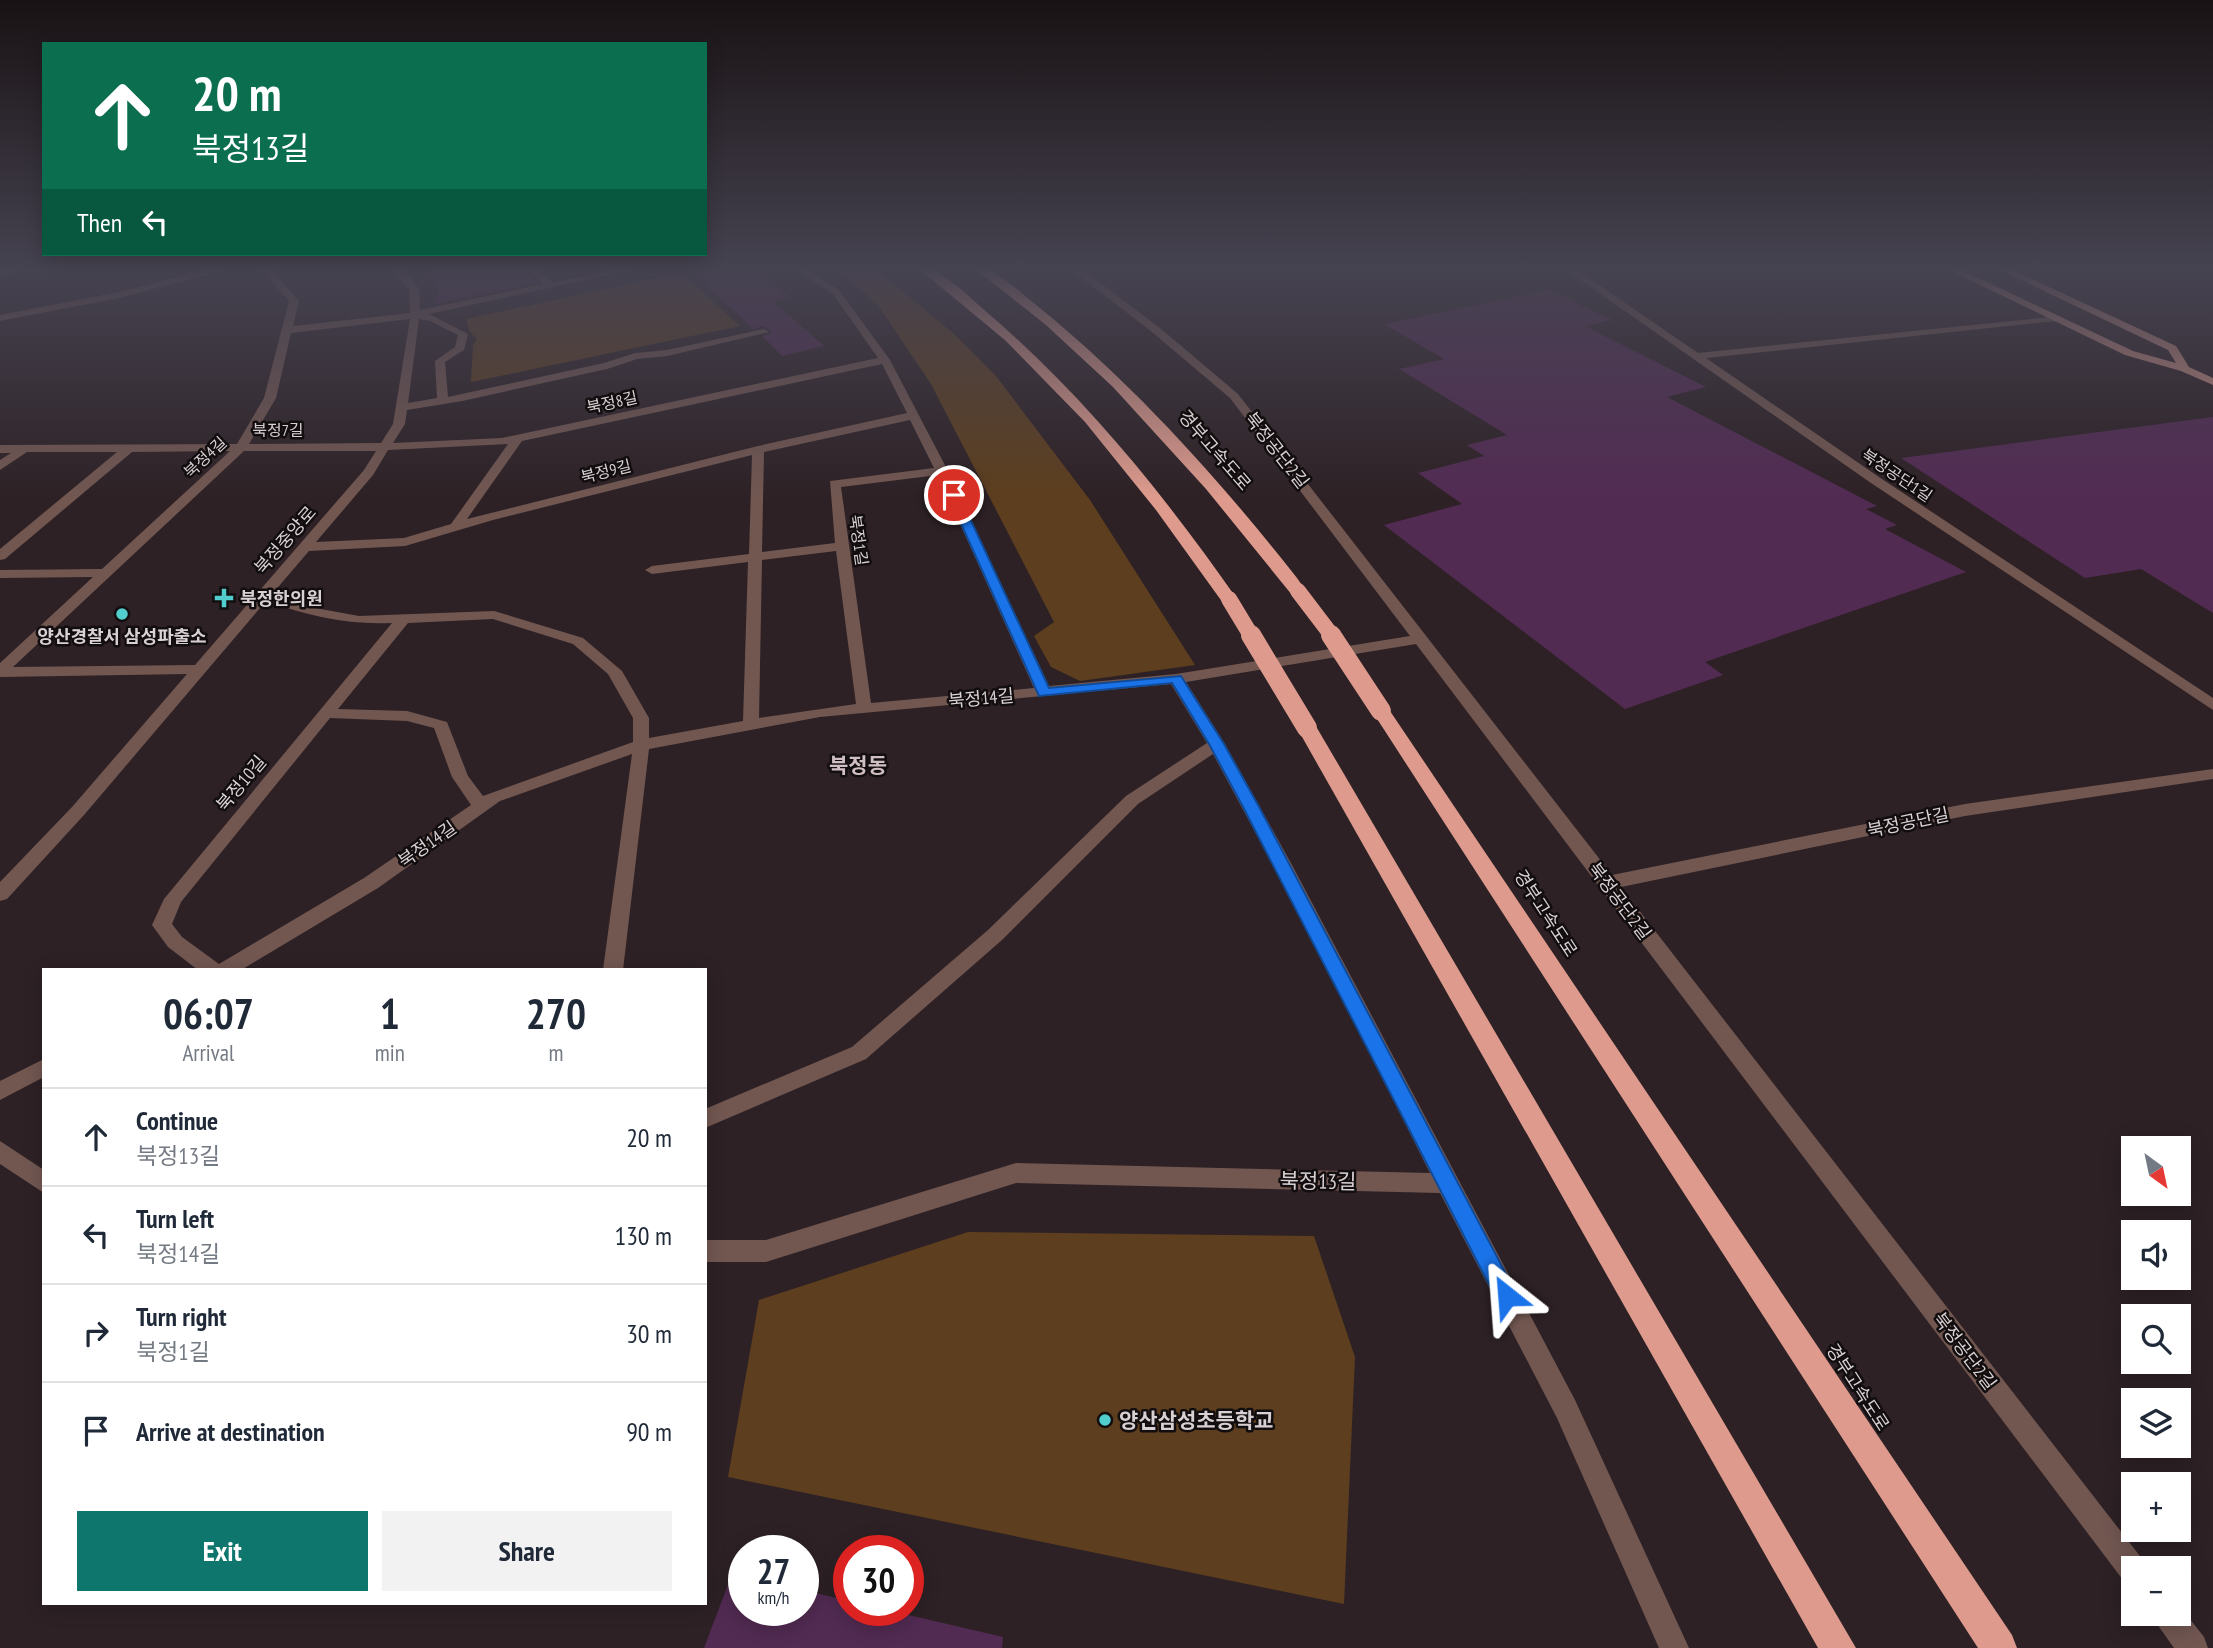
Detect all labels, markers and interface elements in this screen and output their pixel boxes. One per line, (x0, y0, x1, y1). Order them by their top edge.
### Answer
text: 20 m (192, 61, 281, 125)
icon: ahead (77, 70, 168, 161)
text: 북정13길 (192, 127, 309, 169)
icon: left (136, 203, 174, 241)
text: Then (77, 206, 122, 239)
street label: 북정8길 (585, 387, 639, 417)
street label: 경부고속도로 (1174, 405, 1256, 495)
street label: 북정공단2길 (1240, 407, 1314, 493)
street label: 북정7길 (252, 420, 304, 440)
street label: 북정4길 (179, 432, 231, 482)
street label: 북정공단1길 (1858, 444, 1936, 506)
street label: 북정9길 (579, 455, 633, 487)
pin (924, 465, 984, 525)
icon: arrive (935, 476, 973, 514)
street label: 북정중앙로 (249, 501, 321, 579)
street label: 북정1길 (846, 513, 872, 567)
place label: 북정한의원 (240, 587, 323, 610)
marker: 북정한의원 (214, 588, 234, 608)
marker: 양산경찰서 삼성파출소 (114, 606, 130, 622)
place label: 양산경찰서 삼성파출소 (37, 625, 207, 648)
street label: 북정14길 (947, 684, 1015, 712)
street label: 북정10길 (211, 750, 271, 816)
district label: 북정동 (829, 752, 887, 779)
street label: 북정공단길 (1865, 802, 1951, 842)
street label: 북정14길 (393, 816, 461, 872)
street label: 북정공단2길 (1583, 858, 1657, 944)
street label: 경부고속도로 (1509, 865, 1583, 961)
text: 06:07 (163, 986, 254, 1041)
text: 1 (380, 986, 400, 1041)
text: 270 (526, 986, 586, 1041)
text: Arrival (182, 1038, 234, 1067)
text: min (375, 1038, 405, 1067)
text: m (548, 1038, 563, 1067)
text: Continue (136, 1104, 218, 1137)
icon: ahead (77, 1118, 115, 1156)
text: 20 m (626, 1121, 672, 1154)
north arrow (2121, 1136, 2191, 1206)
map controls (2121, 1136, 2191, 1626)
text: 북정13길 (136, 1141, 220, 1170)
street label: 북정13길 (1279, 1167, 1357, 1195)
text: Turn left (136, 1202, 214, 1235)
icon: left (77, 1216, 115, 1254)
text: 130 m (614, 1219, 672, 1252)
button: sound (2121, 1220, 2191, 1290)
text: 북정14길 (136, 1239, 220, 1268)
position arrow (1470, 1259, 1544, 1333)
text: Turn right (136, 1300, 227, 1333)
button: search (2121, 1304, 2191, 1374)
street label: 북정공단2길 (1928, 1308, 2002, 1394)
icon: right (77, 1314, 115, 1352)
text: 30 m (626, 1317, 672, 1350)
text: 북정1길 (136, 1337, 210, 1366)
street label: 경부고속도로 (1821, 1339, 1895, 1435)
button: layers (2121, 1388, 2191, 1458)
place label: 양산삼성초등학교 (1119, 1407, 1274, 1434)
icon: arrive (77, 1412, 115, 1450)
marker: 양산삼성초등학교 (1097, 1412, 1113, 1428)
text: Arrive at destination (136, 1415, 325, 1448)
text: 90 m (626, 1415, 672, 1448)
button: + (2121, 1472, 2191, 1542)
button: Exit (77, 1511, 368, 1591)
button: Share (382, 1511, 672, 1591)
speed limit sign: 30 (833, 1535, 924, 1626)
text: 27 (757, 1548, 790, 1594)
button: − (2121, 1556, 2191, 1626)
text: km/h (758, 1586, 789, 1609)

